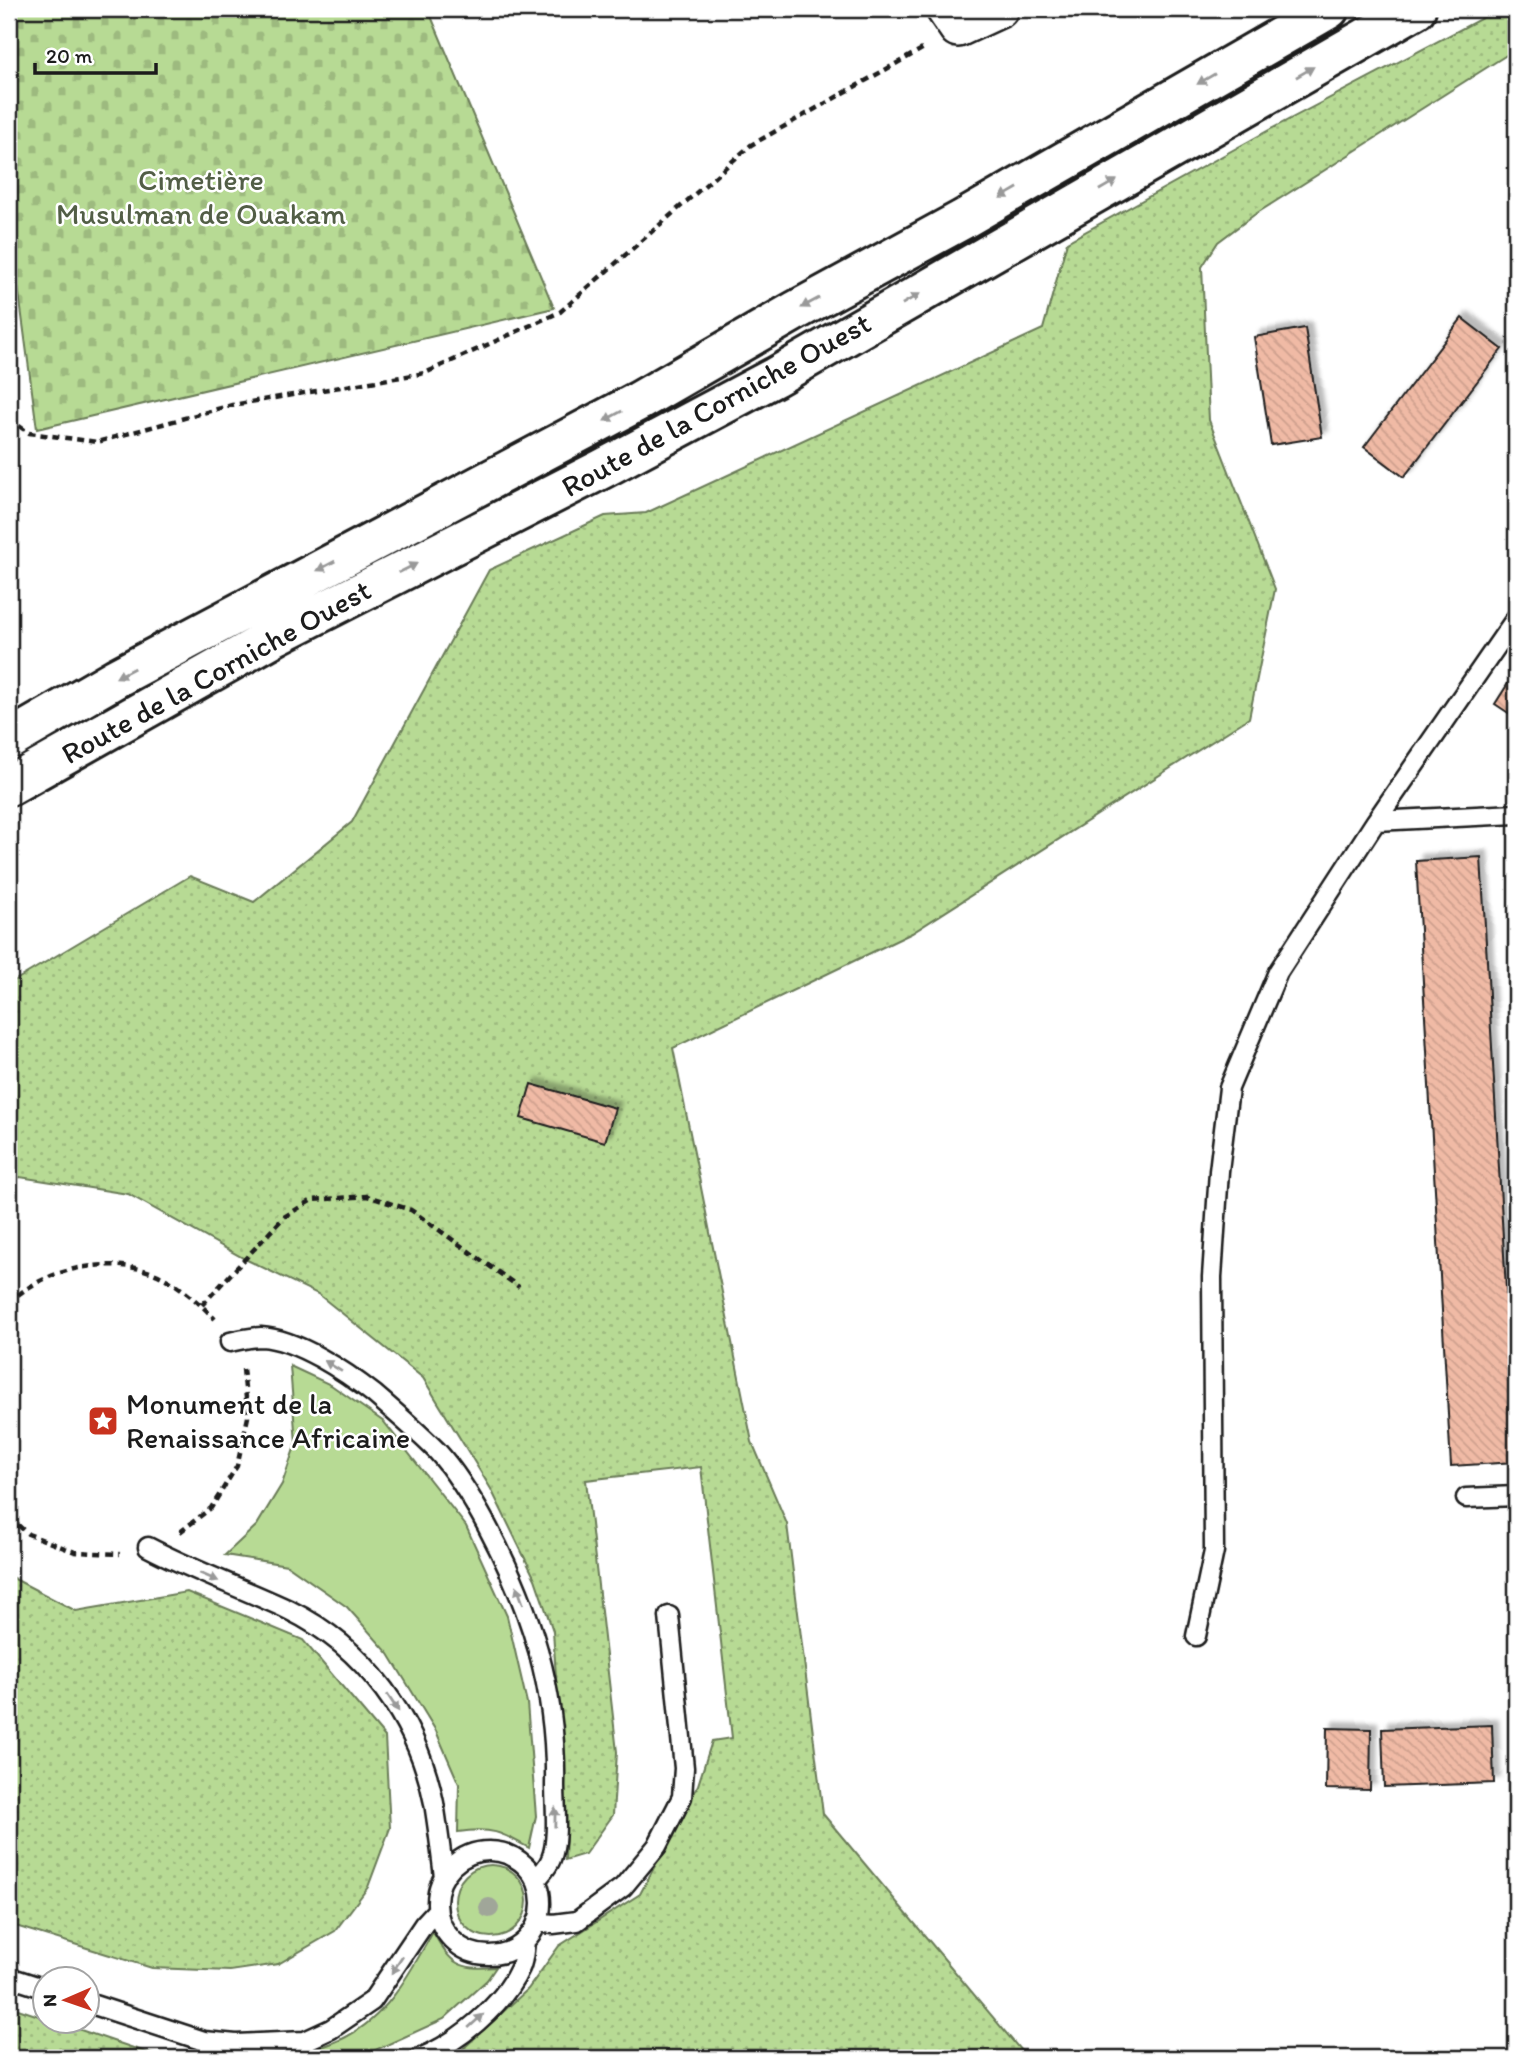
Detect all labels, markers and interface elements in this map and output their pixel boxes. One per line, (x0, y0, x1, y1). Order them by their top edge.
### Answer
scale bar (35, 32, 156, 76)
text: 20 m (46, 43, 93, 68)
one-way arrow (1296, 66, 1315, 78)
one-way arrow (1197, 73, 1216, 85)
park label: Cimetière Musulman de Ouakam (56, 161, 346, 232)
one-way arrow (1098, 180, 1118, 192)
one-way arrow (1000, 186, 1019, 199)
one-way arrow (901, 293, 920, 305)
one-way arrow (801, 297, 820, 309)
street label: Route de la Corniche Ouest (555, 304, 877, 505)
one-way arrow (603, 410, 622, 422)
one-way arrow (316, 560, 336, 572)
one-way arrow (398, 562, 418, 574)
street label: Route de la Corniche Ouest (55, 571, 377, 772)
one-way arrow (115, 667, 135, 679)
one-way arrow (324, 1360, 343, 1372)
place label: Monument de la Renaissance Africaine (126, 1385, 410, 1456)
place icon: Monument de la Renaissance Africaine (86, 1404, 120, 1438)
one-way arrow (199, 1572, 220, 1583)
one-way arrow (514, 1584, 525, 1605)
one-way arrow (386, 1694, 400, 1712)
one-way arrow (549, 1806, 560, 1828)
one-way arrow (390, 1956, 404, 1974)
north arrow (32, 1966, 102, 2036)
text: N (38, 1994, 61, 2007)
one-way arrow (467, 2013, 485, 2029)

